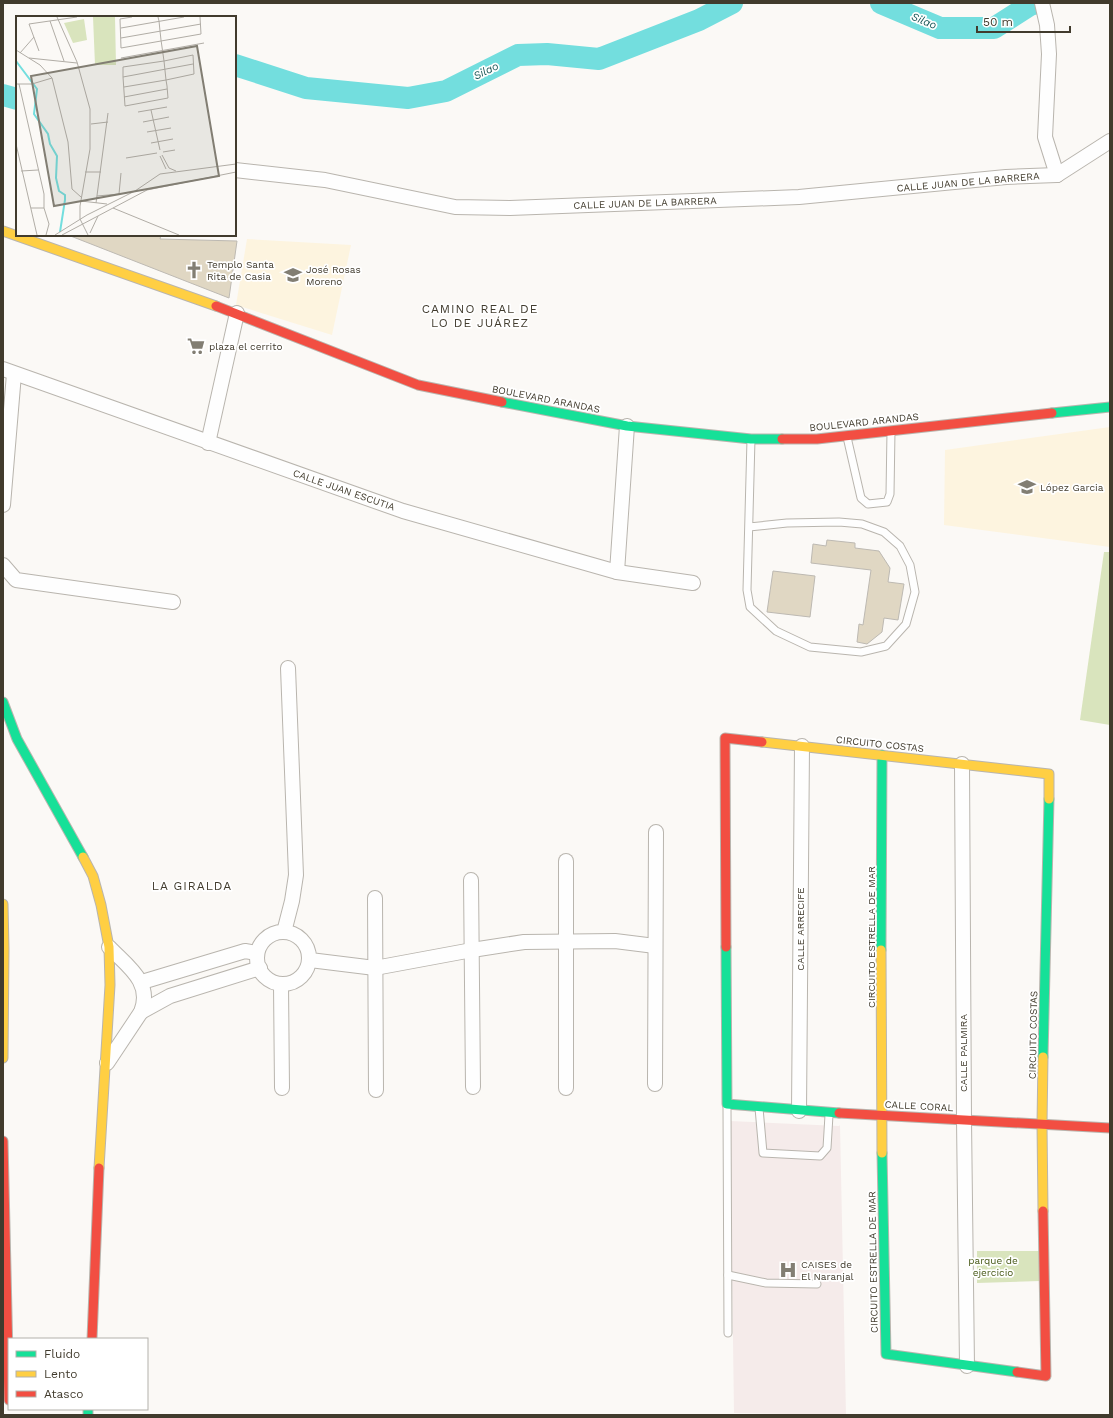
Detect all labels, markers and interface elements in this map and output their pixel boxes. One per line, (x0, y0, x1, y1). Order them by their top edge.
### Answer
scale bar (977, 8, 1070, 34)
water label: Silao (909, 10, 939, 32)
text: 50 m (983, 15, 1013, 29)
inset map (16, 16, 236, 236)
water label: Silao (471, 59, 501, 83)
street label: CALLE JUAN DE LA BARRERA (896, 170, 1040, 194)
street label: CALLE JUAN DE LA BARRERA (573, 195, 717, 211)
place label: Templo Santa Rita de Casia (207, 259, 274, 282)
church icon: Templo Santa Rita de Casia (184, 260, 204, 280)
place label: José Rosas Moreno (306, 264, 361, 287)
school or university icon: José Rosas Moreno (283, 265, 303, 285)
district label: CAMINO REAL DE LO DE JUÁREZ (422, 302, 538, 330)
supermarket icon: plaza el cerrito (186, 336, 206, 356)
place label: plaza el cerrito (209, 341, 282, 352)
street label: BOULEVARD ARANDAS (491, 383, 601, 415)
street label: BOULEVARD ARANDAS (809, 411, 919, 433)
street label: CALLE JUAN ESCUTIA (292, 467, 397, 513)
school or university icon: López Garcia (1017, 477, 1037, 497)
place label: López Garcia (1040, 482, 1104, 493)
street label: CIRCUITO COSTAS (835, 734, 925, 754)
street label: CIRCUITO ESTRELLA DE MAR (866, 866, 877, 1008)
district label: LA GIRALDA (152, 879, 232, 893)
street label: CALLE ARRECIFE (795, 887, 806, 971)
street label: CIRCUITO COSTAS (1027, 991, 1039, 1079)
street label: CALLE PALMIRA (958, 1014, 969, 1092)
street label: CALLE CORAL (884, 1099, 954, 1113)
street label: CIRCUITO ESTRELLA DE MAR (866, 1191, 880, 1333)
park label: parque de ejercicio (968, 1255, 1018, 1278)
place label: CAISES de El Naranjal (801, 1259, 854, 1282)
hospital icon: CAISES de El Naranjal (778, 1260, 798, 1280)
legend (8, 1338, 148, 1410)
text: Fluido (44, 1347, 80, 1361)
text: Lento (44, 1367, 78, 1381)
text: Atasco (44, 1387, 84, 1401)

